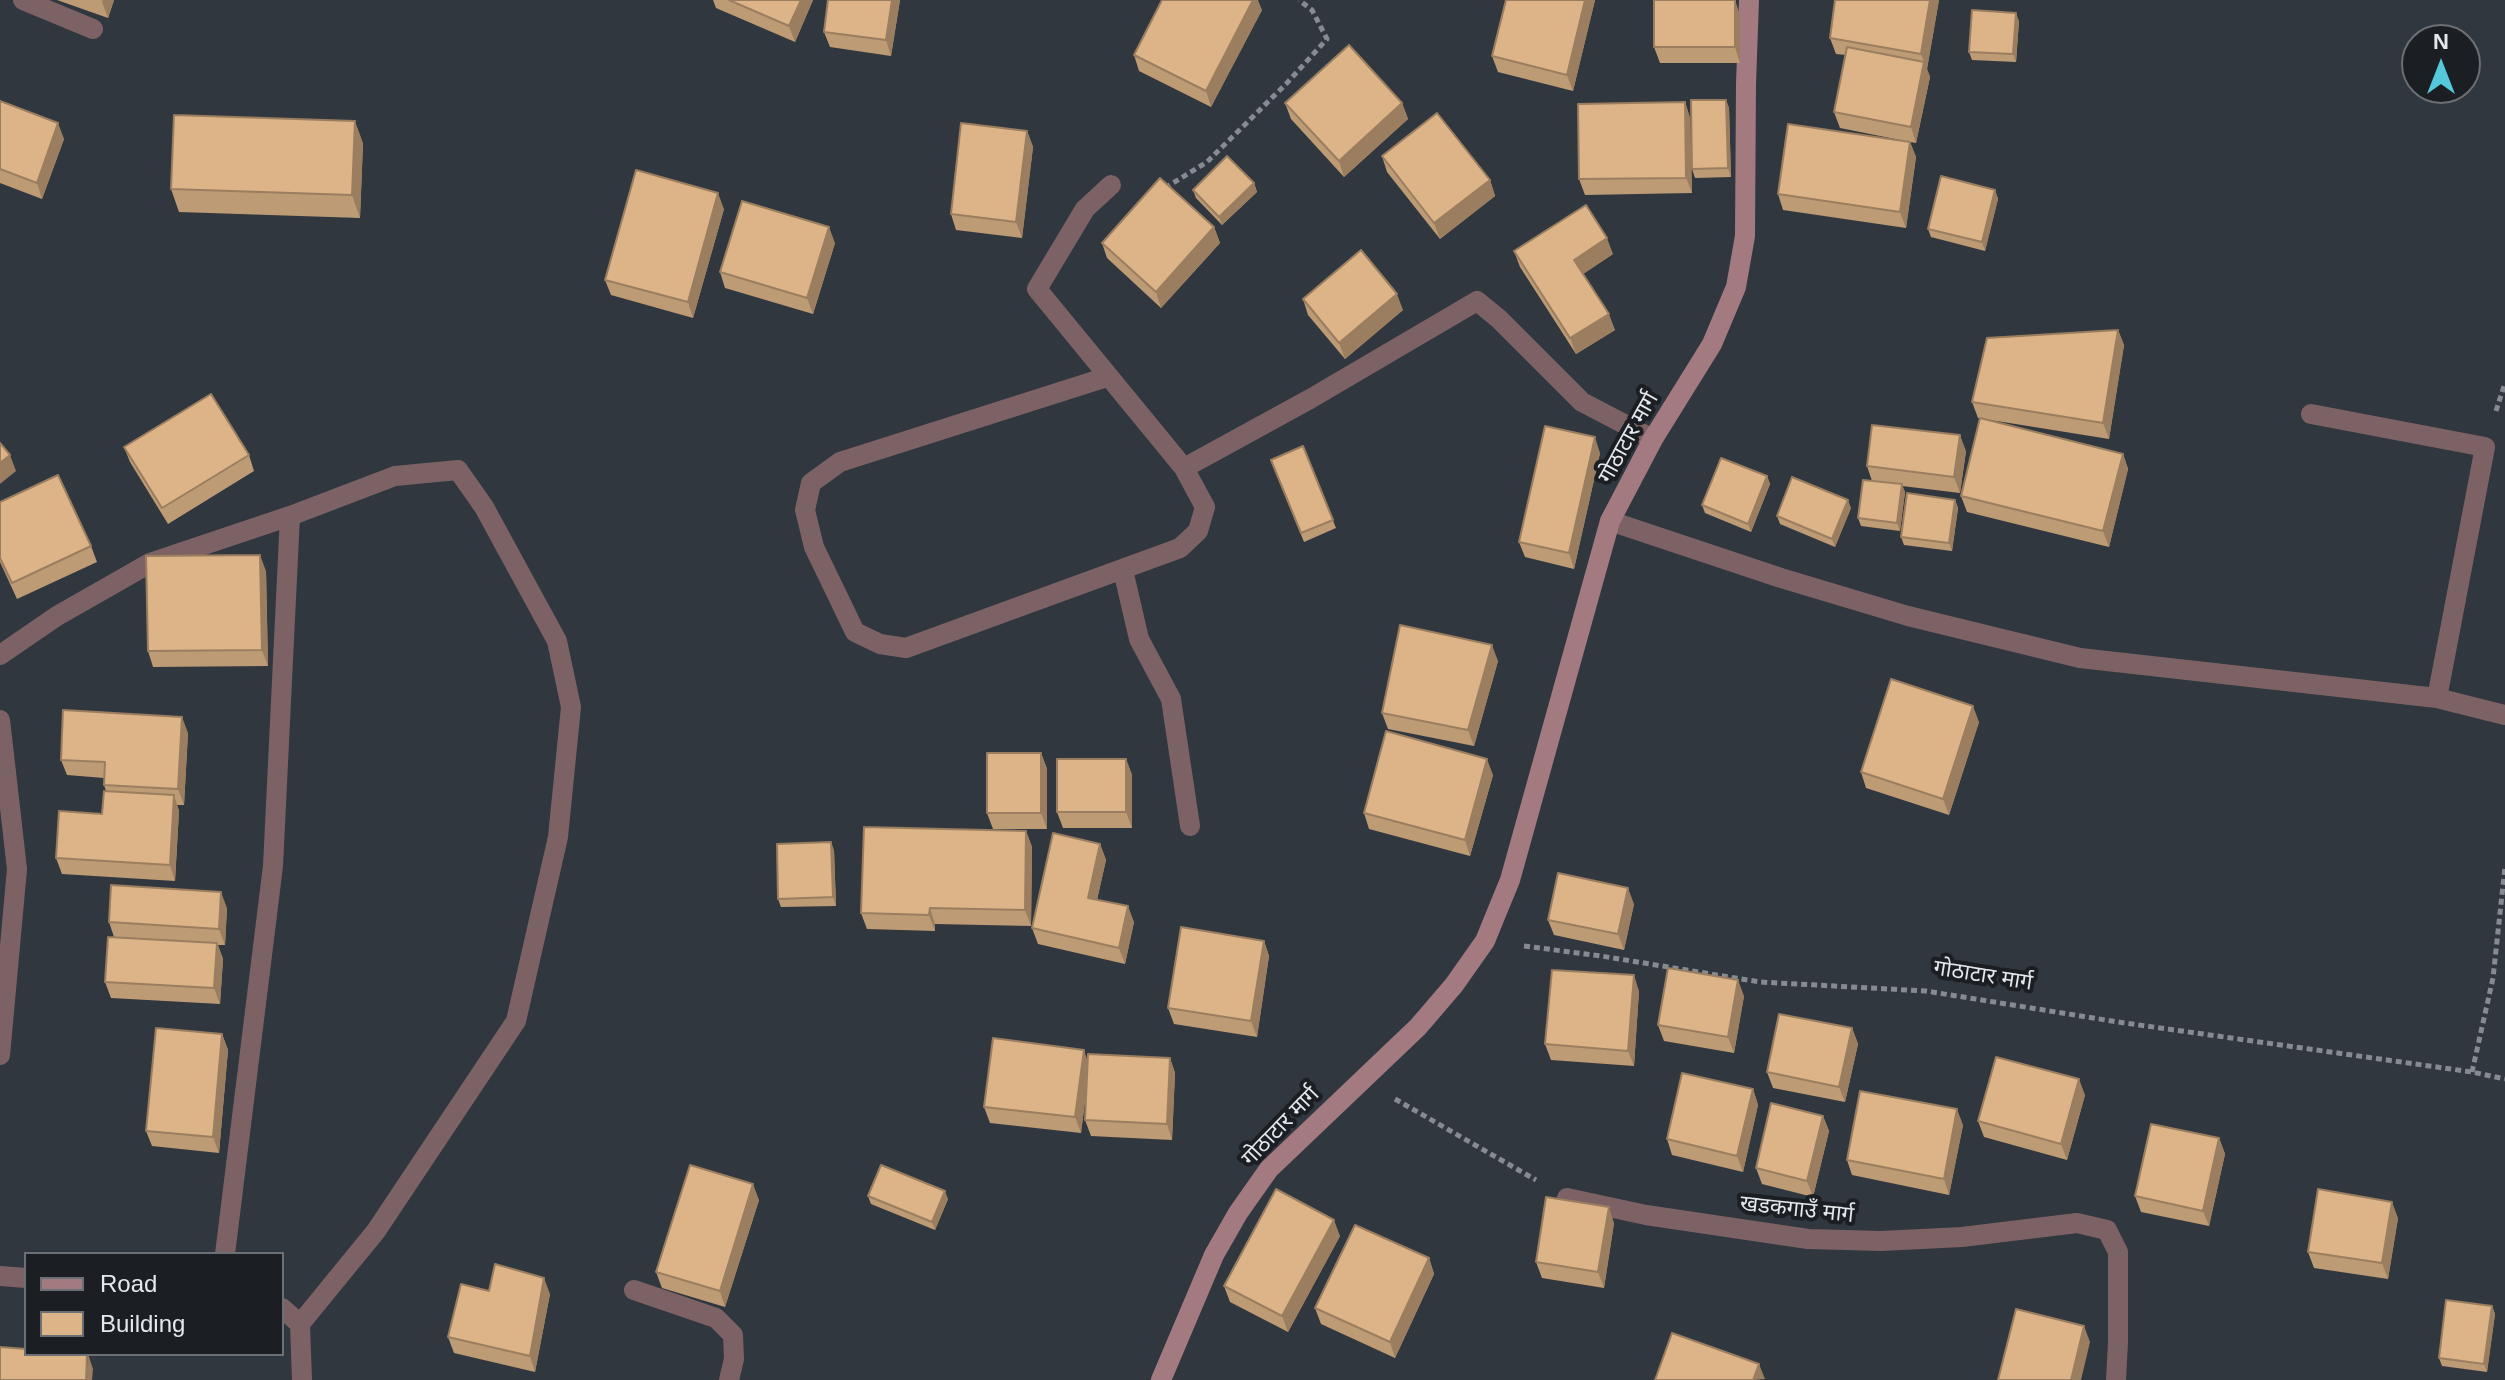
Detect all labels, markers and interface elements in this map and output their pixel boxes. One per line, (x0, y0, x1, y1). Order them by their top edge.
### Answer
north arrow (2401, 24, 2481, 104)
text: N (2433, 29, 2449, 54)
street label: गोठाटार मार्ग (1593, 388, 1665, 488)
street label: गोठाटार मार्ग (1932, 955, 2034, 997)
street label: गोठाटार मार्ग (1237, 1082, 1325, 1172)
street label: खडकगाउँ मार्ग (1739, 1191, 1855, 1229)
legend (24, 1252, 284, 1356)
text: Road (100, 1270, 157, 1297)
text: Building (100, 1310, 185, 1337)

